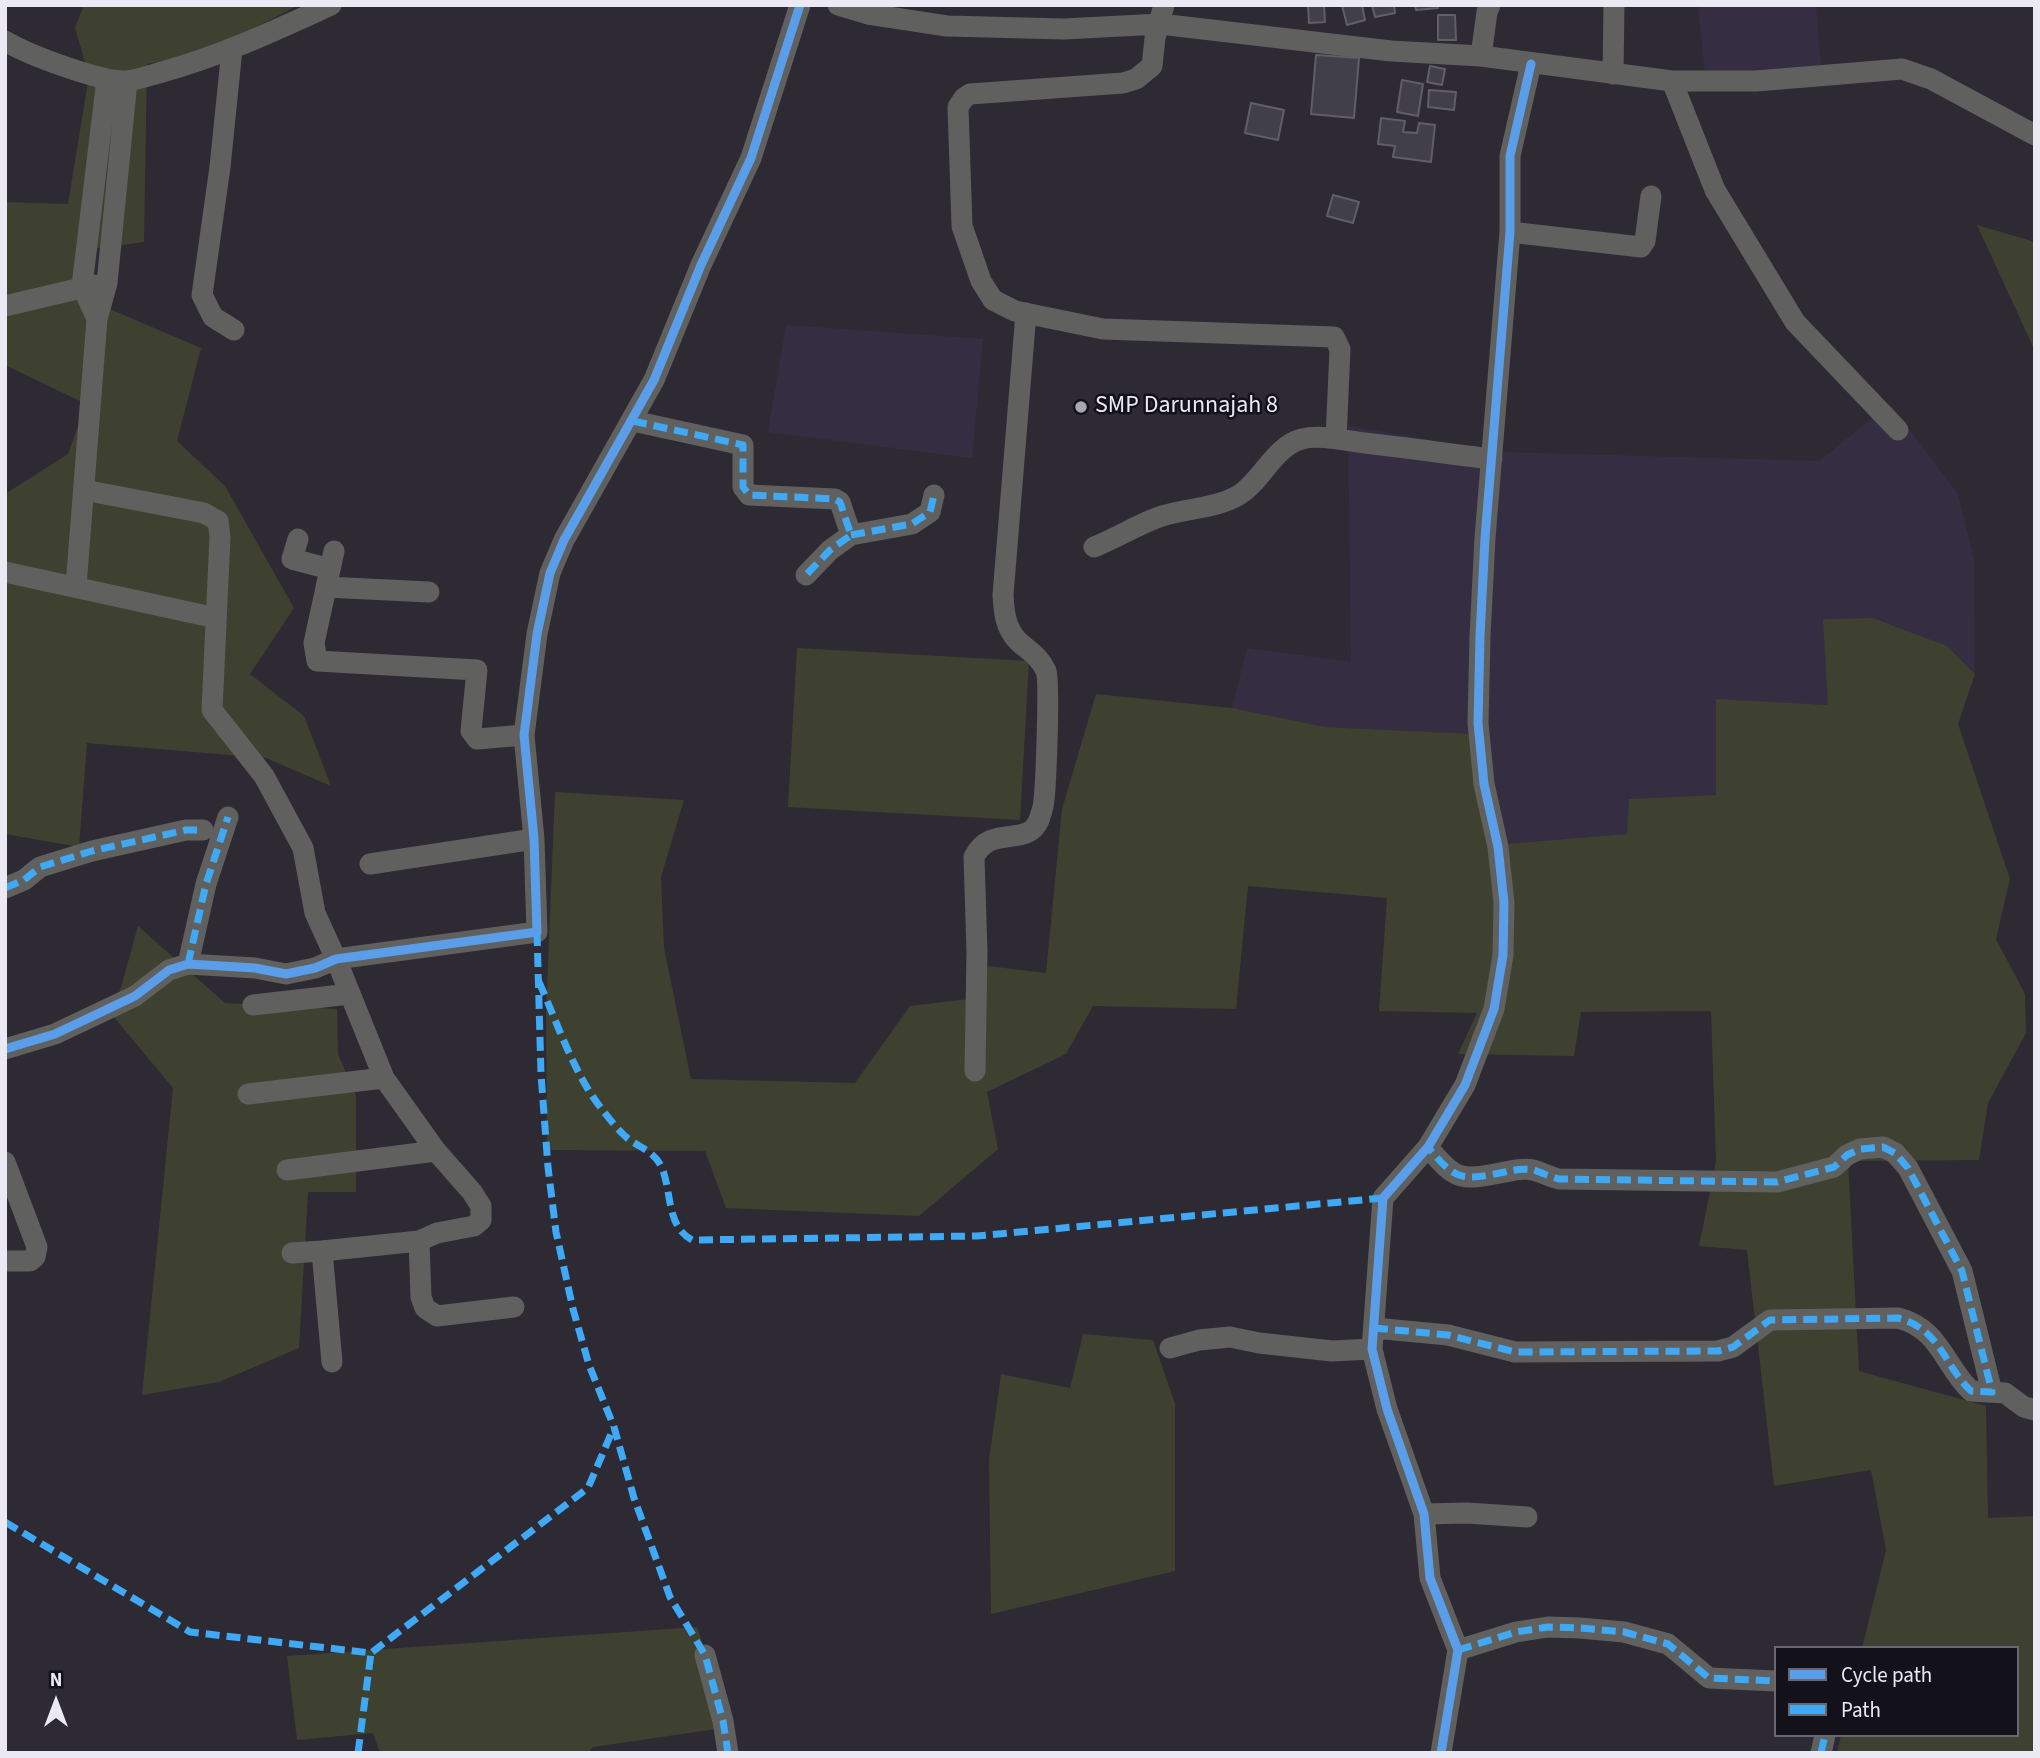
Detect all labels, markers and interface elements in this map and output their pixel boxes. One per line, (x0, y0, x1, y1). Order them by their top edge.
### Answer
place label: SMP Darunnajah 8 (1095, 393, 1278, 421)
marker: SMP Darunnajah 8 (1073, 399, 1089, 415)
legend (1774, 1646, 2019, 1737)
text: Cycle path (1841, 1660, 1932, 1690)
north arrow (21, 1667, 91, 1737)
text: N (50, 1667, 62, 1694)
text: Path (1841, 1695, 1881, 1725)

